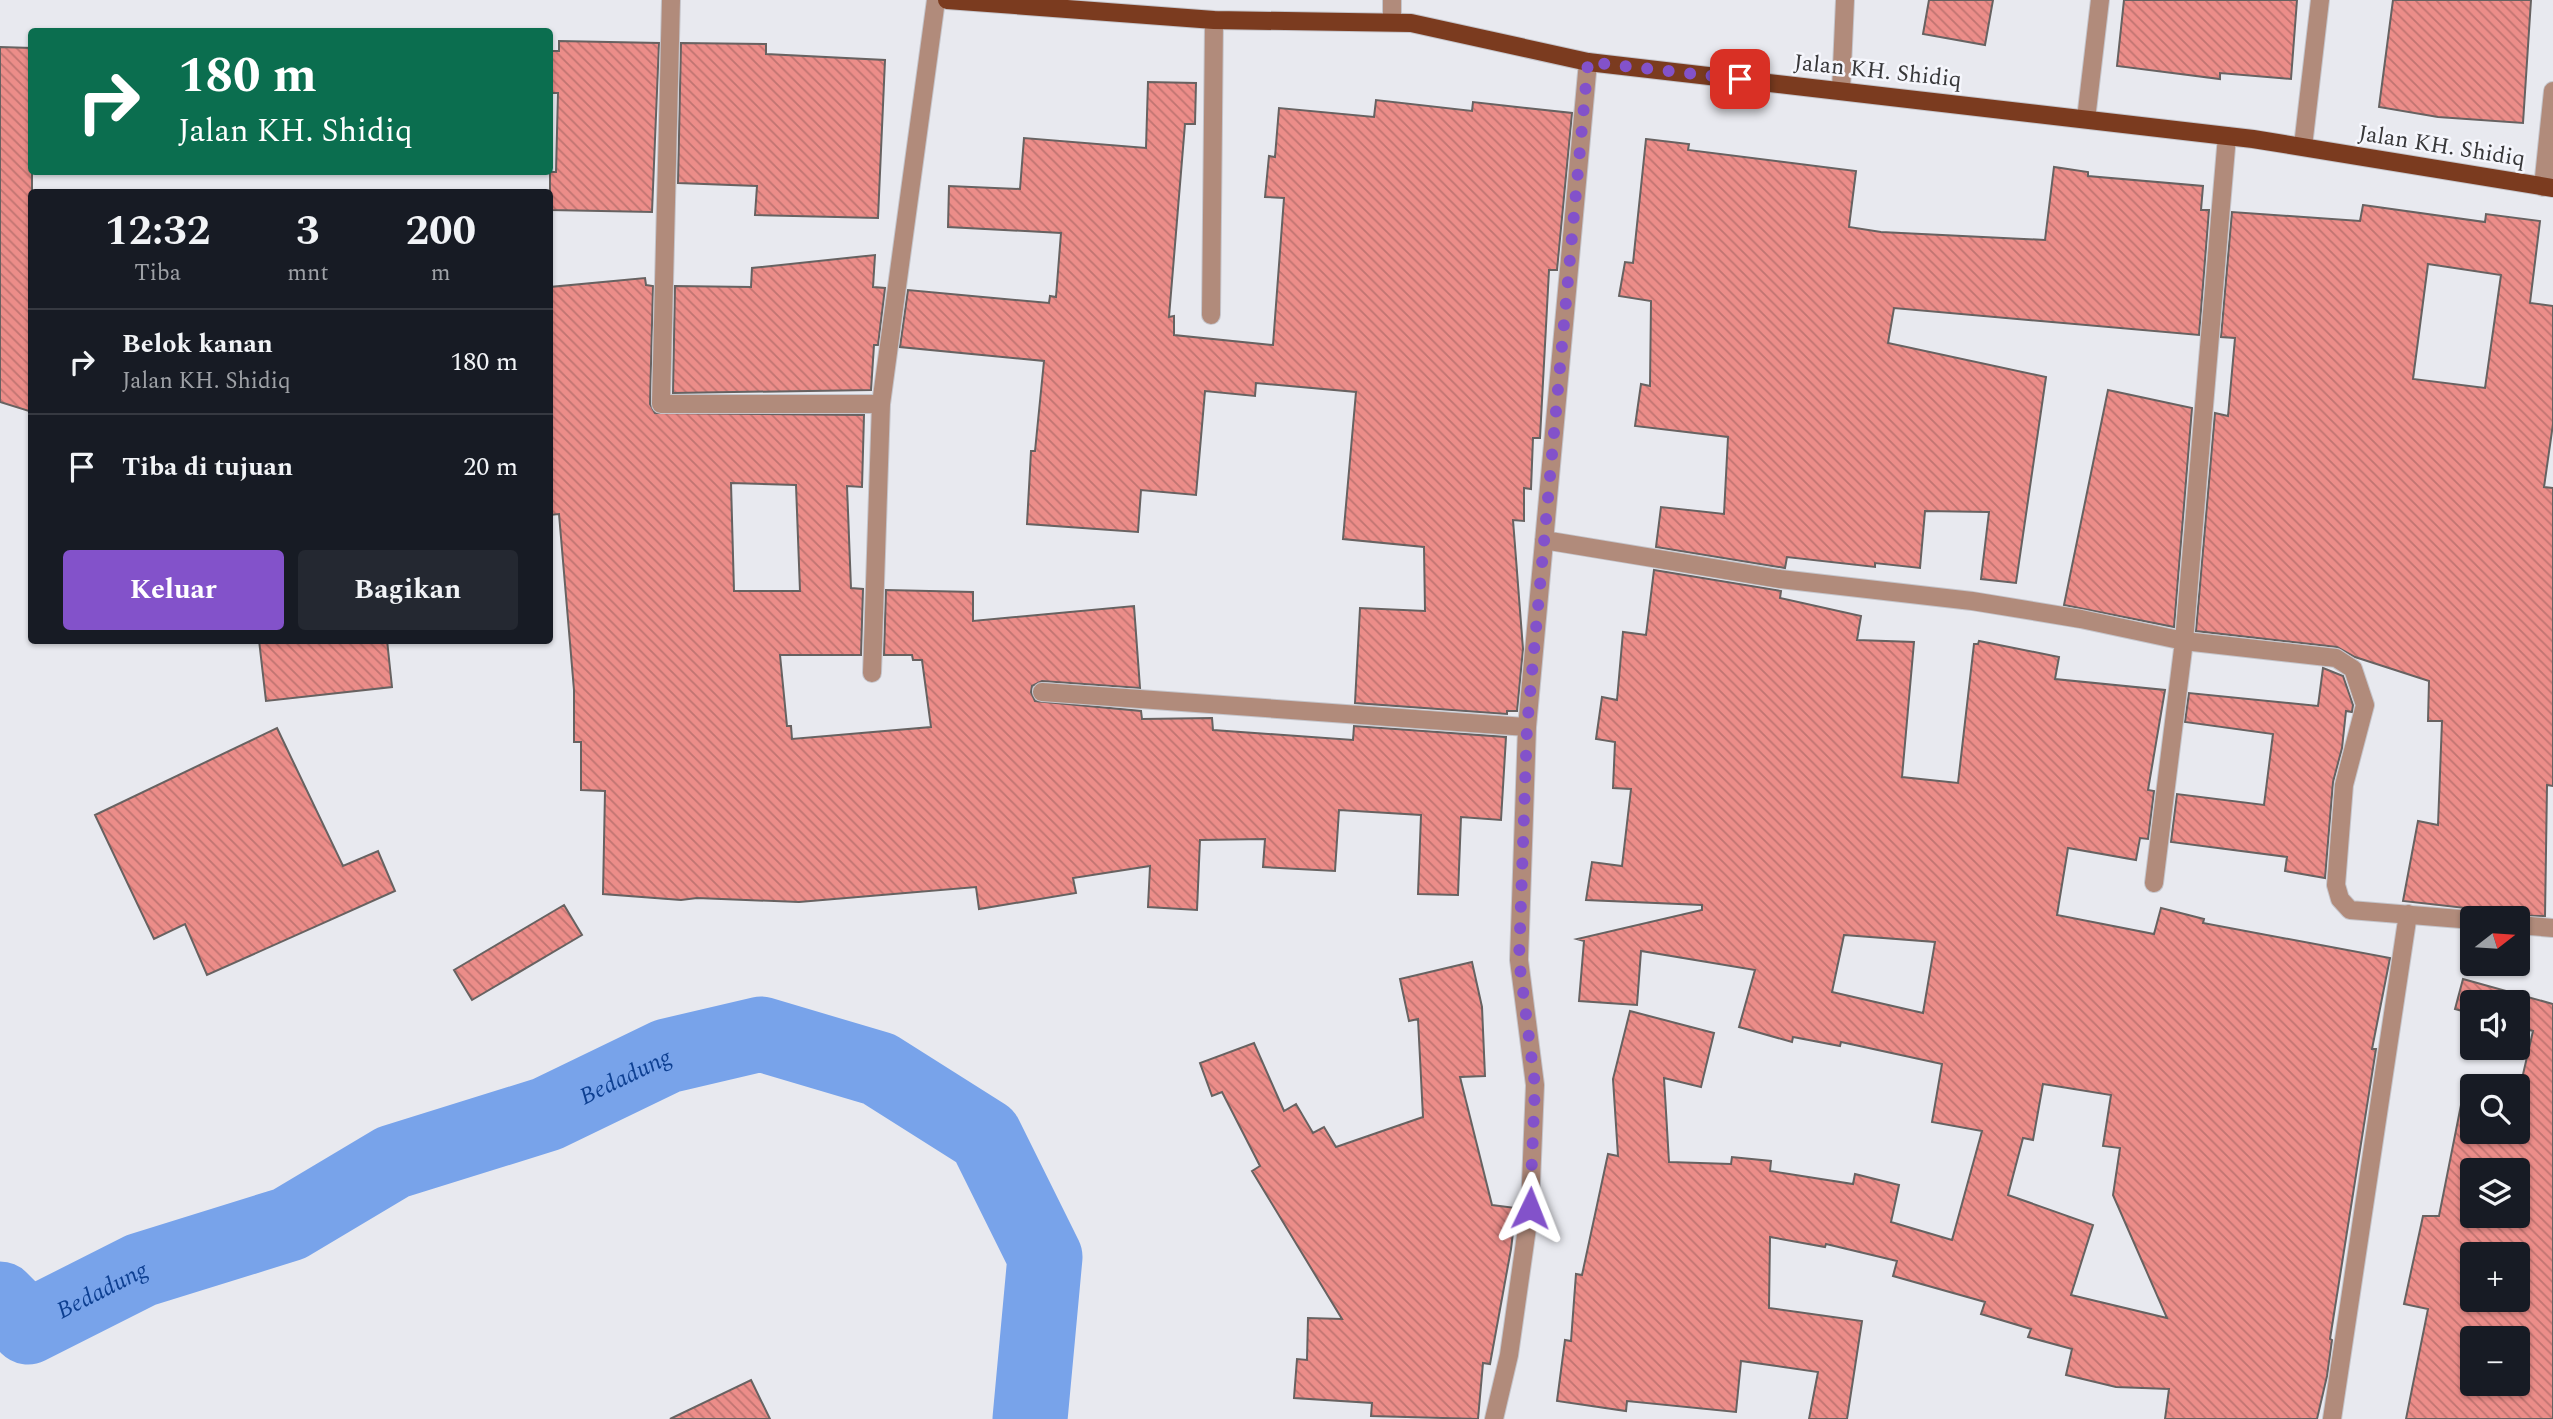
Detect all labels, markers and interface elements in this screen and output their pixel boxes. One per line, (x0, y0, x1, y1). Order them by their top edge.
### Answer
text: 180 m (178, 39, 317, 114)
street label: Jalan KH. Shidiq (1792, 45, 1964, 98)
pin (1710, 49, 1770, 109)
icon: right (63, 56, 154, 147)
icon: arrive (1721, 60, 1759, 98)
text: Jalan KH. Shidiq (178, 107, 413, 156)
street label: Jalan KH. Shidiq (2356, 116, 2528, 177)
text: 12:32 (105, 200, 210, 263)
text: 3 (296, 200, 320, 263)
text: 200 (405, 200, 476, 263)
text: Tiba (134, 256, 181, 291)
text: mnt (287, 256, 329, 291)
text: m (431, 256, 451, 291)
text: Belok kanan (122, 324, 273, 364)
text: 180 m (450, 342, 518, 382)
icon: right (63, 343, 101, 381)
text: Jalan KH. Shidiq (122, 364, 291, 399)
text: Tiba di tujuan (122, 447, 293, 487)
text: 20 m (463, 447, 518, 487)
icon: arrive (63, 448, 101, 486)
button: Keluar (63, 550, 284, 630)
button: Bagikan (298, 550, 518, 630)
north arrow (2460, 906, 2530, 976)
map controls (2460, 906, 2530, 1396)
button: sound (2460, 990, 2530, 1060)
water label: Bedadung (573, 1039, 678, 1115)
button: search (2460, 1074, 2530, 1144)
button: layers (2460, 1158, 2530, 1228)
position arrow (1493, 1171, 1567, 1245)
button: + (2460, 1242, 2530, 1312)
water label: Bedadung (50, 1252, 155, 1329)
button: − (2460, 1326, 2530, 1396)

